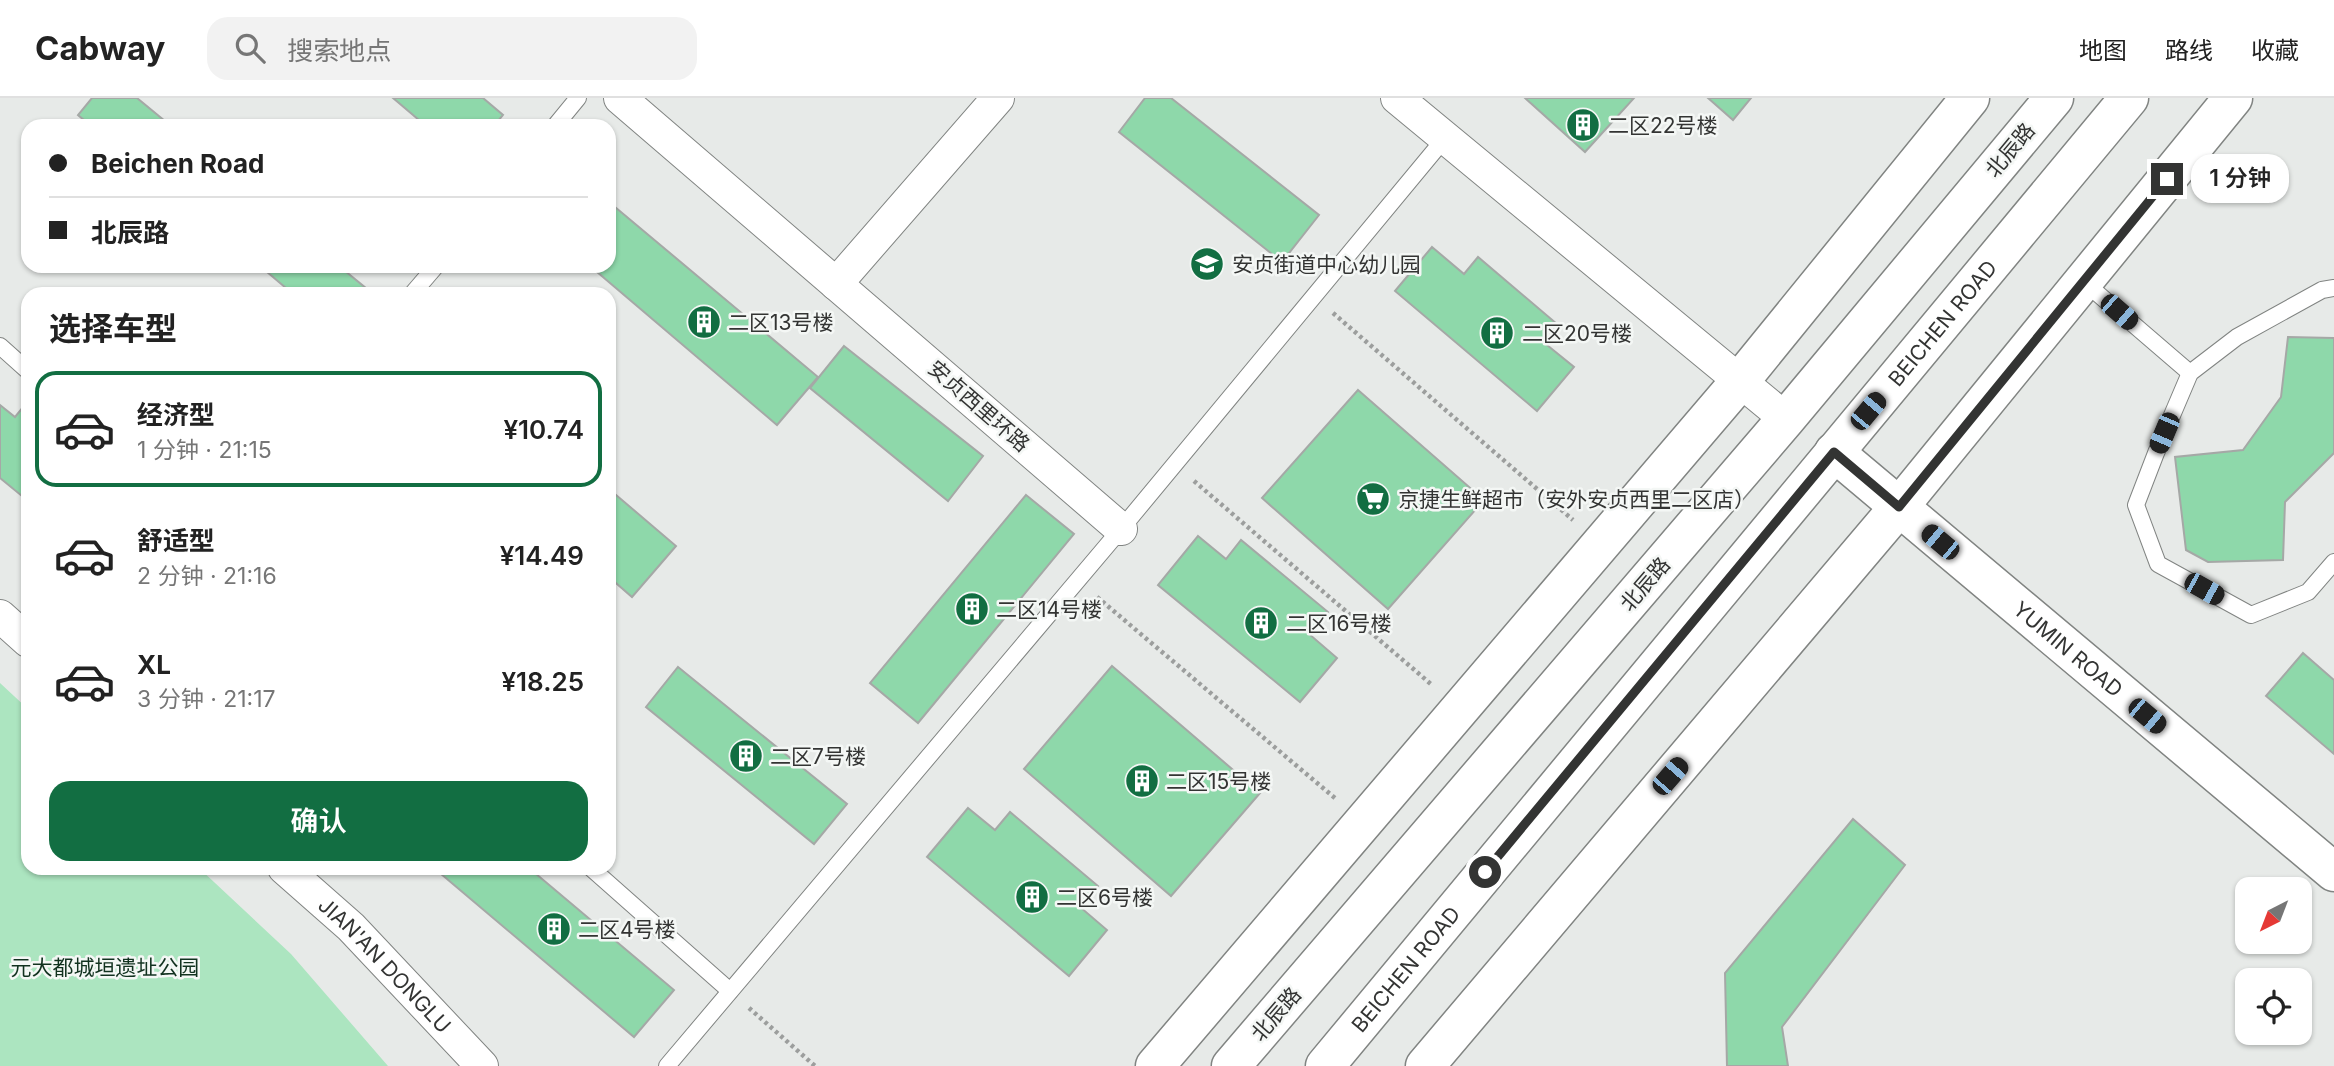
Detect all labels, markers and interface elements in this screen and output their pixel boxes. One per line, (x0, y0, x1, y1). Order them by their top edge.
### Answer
search box (207, 17, 697, 80)
text: Cabway (35, 28, 165, 68)
icon: search (231, 29, 269, 67)
text: 搜索地点 (287, 35, 391, 66)
text: 地图 (2079, 36, 2127, 65)
text: 路线 (2165, 36, 2213, 65)
text: 收藏 (2251, 36, 2299, 65)
building icon: 二区22号楼 (1564, 106, 1602, 144)
place label: 二区22号楼 (1608, 113, 1718, 138)
street label: 北辰路 (1980, 118, 2040, 182)
text: Beichen Road (91, 148, 265, 179)
callout: 1 分钟 (2192, 154, 2290, 204)
route end (2151, 163, 2183, 195)
text: 1 分钟 (2209, 164, 2271, 192)
text: 北辰路 (91, 217, 169, 248)
school or university icon: 安贞街道中心幼儿园 (1188, 245, 1226, 283)
place label: 安贞街道中心幼儿园 (1232, 252, 1421, 277)
street label: BEICHEN ROAD (1883, 255, 2002, 391)
car (2097, 290, 2142, 334)
building icon: 二区13号楼 (685, 303, 723, 341)
text: 选择车型 (49, 309, 177, 348)
place label: 二区13号楼 (728, 310, 834, 335)
building icon: 二区20号楼 (1478, 314, 1516, 352)
place label: 二区20号楼 (1522, 321, 1632, 346)
street label: 安贞西里环路 (923, 355, 1035, 457)
car (1847, 388, 1890, 434)
icon: car (53, 398, 116, 461)
text: 经济型 (137, 399, 215, 430)
car (2147, 410, 2182, 456)
text: ¥10.74 (503, 414, 584, 445)
text: 1 分钟 · 21:15 (137, 436, 272, 464)
supermarket icon: 京捷生鲜超市（安外安贞西里二区店） (1354, 480, 1392, 518)
place label: 京捷生鲜超市（安外安贞西里二区店） (1398, 487, 1755, 512)
car (1918, 520, 1963, 564)
icon: car (53, 524, 116, 587)
text: 舒适型 (137, 525, 215, 556)
text: ¥14.49 (500, 540, 584, 571)
street label: 北辰路 (1615, 552, 1675, 616)
text: 2 分钟 · 21:16 (137, 562, 277, 590)
car (2181, 570, 2228, 608)
building icon: 二区14号楼 (953, 590, 991, 628)
street label: YUMIN ROAD (2009, 596, 2128, 702)
place label: 二区14号楼 (996, 597, 1102, 622)
building icon: 二区16号楼 (1242, 604, 1280, 642)
place label: 二区16号楼 (1286, 611, 1392, 636)
text: XL (137, 649, 171, 680)
icon: car (53, 650, 116, 713)
text: ¥18.25 (501, 666, 584, 697)
text: 3 分钟 · 21:17 (137, 685, 276, 713)
car (2125, 694, 2170, 738)
building icon: 二区7号楼 (727, 737, 765, 775)
place label: 二区7号楼 (770, 744, 866, 769)
car (1649, 753, 1692, 799)
building icon: 二区15号楼 (1123, 762, 1161, 800)
place label: 二区15号楼 (1166, 769, 1271, 794)
button: 确认 (49, 781, 588, 861)
route start (1469, 856, 1501, 888)
north arrow (2235, 877, 2312, 954)
map controls (2235, 877, 2312, 1045)
building icon: 二区6号楼 (1013, 878, 1051, 916)
place label: 二区6号楼 (1056, 885, 1153, 910)
street label: JIAN'AN DONGLU (314, 892, 456, 1038)
street label: BEICHEN ROAD (1346, 901, 1465, 1037)
building icon: 二区4号楼 (535, 910, 573, 948)
place label: 二区4号楼 (578, 917, 676, 942)
park label: 元大都城垣遗址公园 (11, 955, 200, 980)
button: locate (2235, 968, 2312, 1045)
street label: 北辰路 (1246, 982, 1306, 1046)

